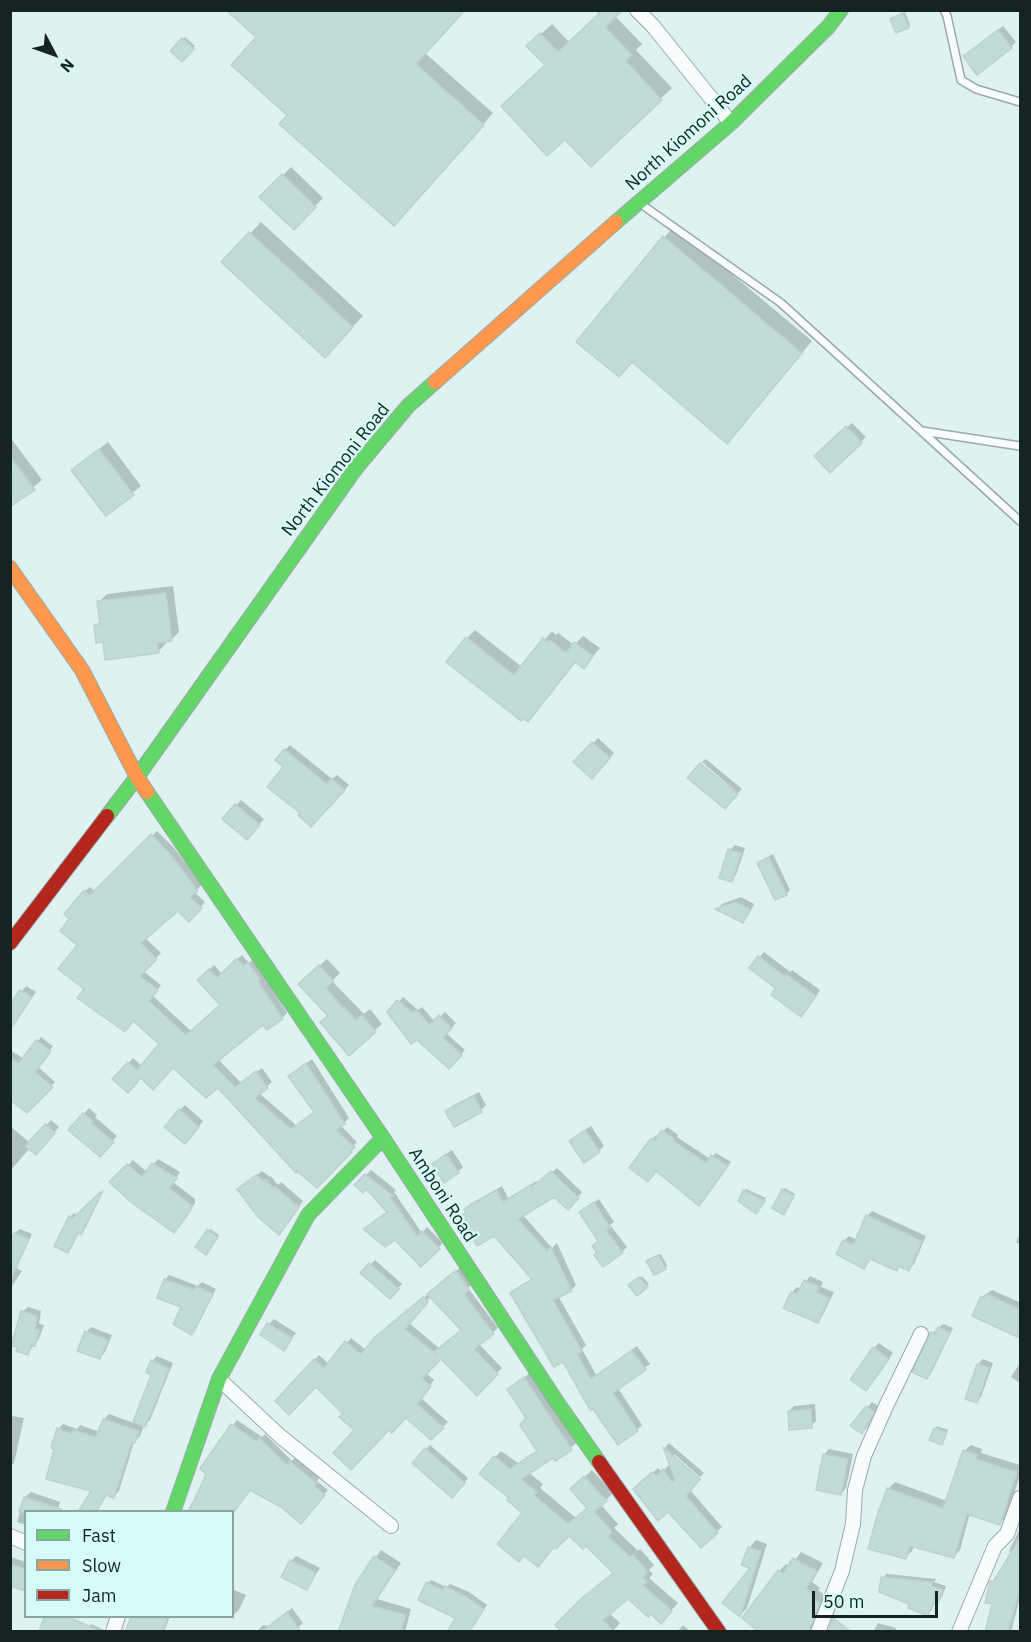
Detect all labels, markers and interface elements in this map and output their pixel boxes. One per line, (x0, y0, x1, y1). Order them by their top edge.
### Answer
north arrow (24, 24, 84, 84)
text: N (56, 55, 79, 77)
street label: North Kiomoni Road (621, 71, 757, 195)
street label: North Kiomoni Road (277, 399, 395, 541)
street label: Amboni Road (403, 1144, 481, 1246)
legend (24, 1510, 234, 1618)
text: Fast (82, 1524, 116, 1547)
text: Slow (82, 1554, 121, 1577)
scale bar (815, 1579, 941, 1617)
text: Jam (82, 1584, 117, 1607)
text: 50 m (823, 1590, 865, 1613)

